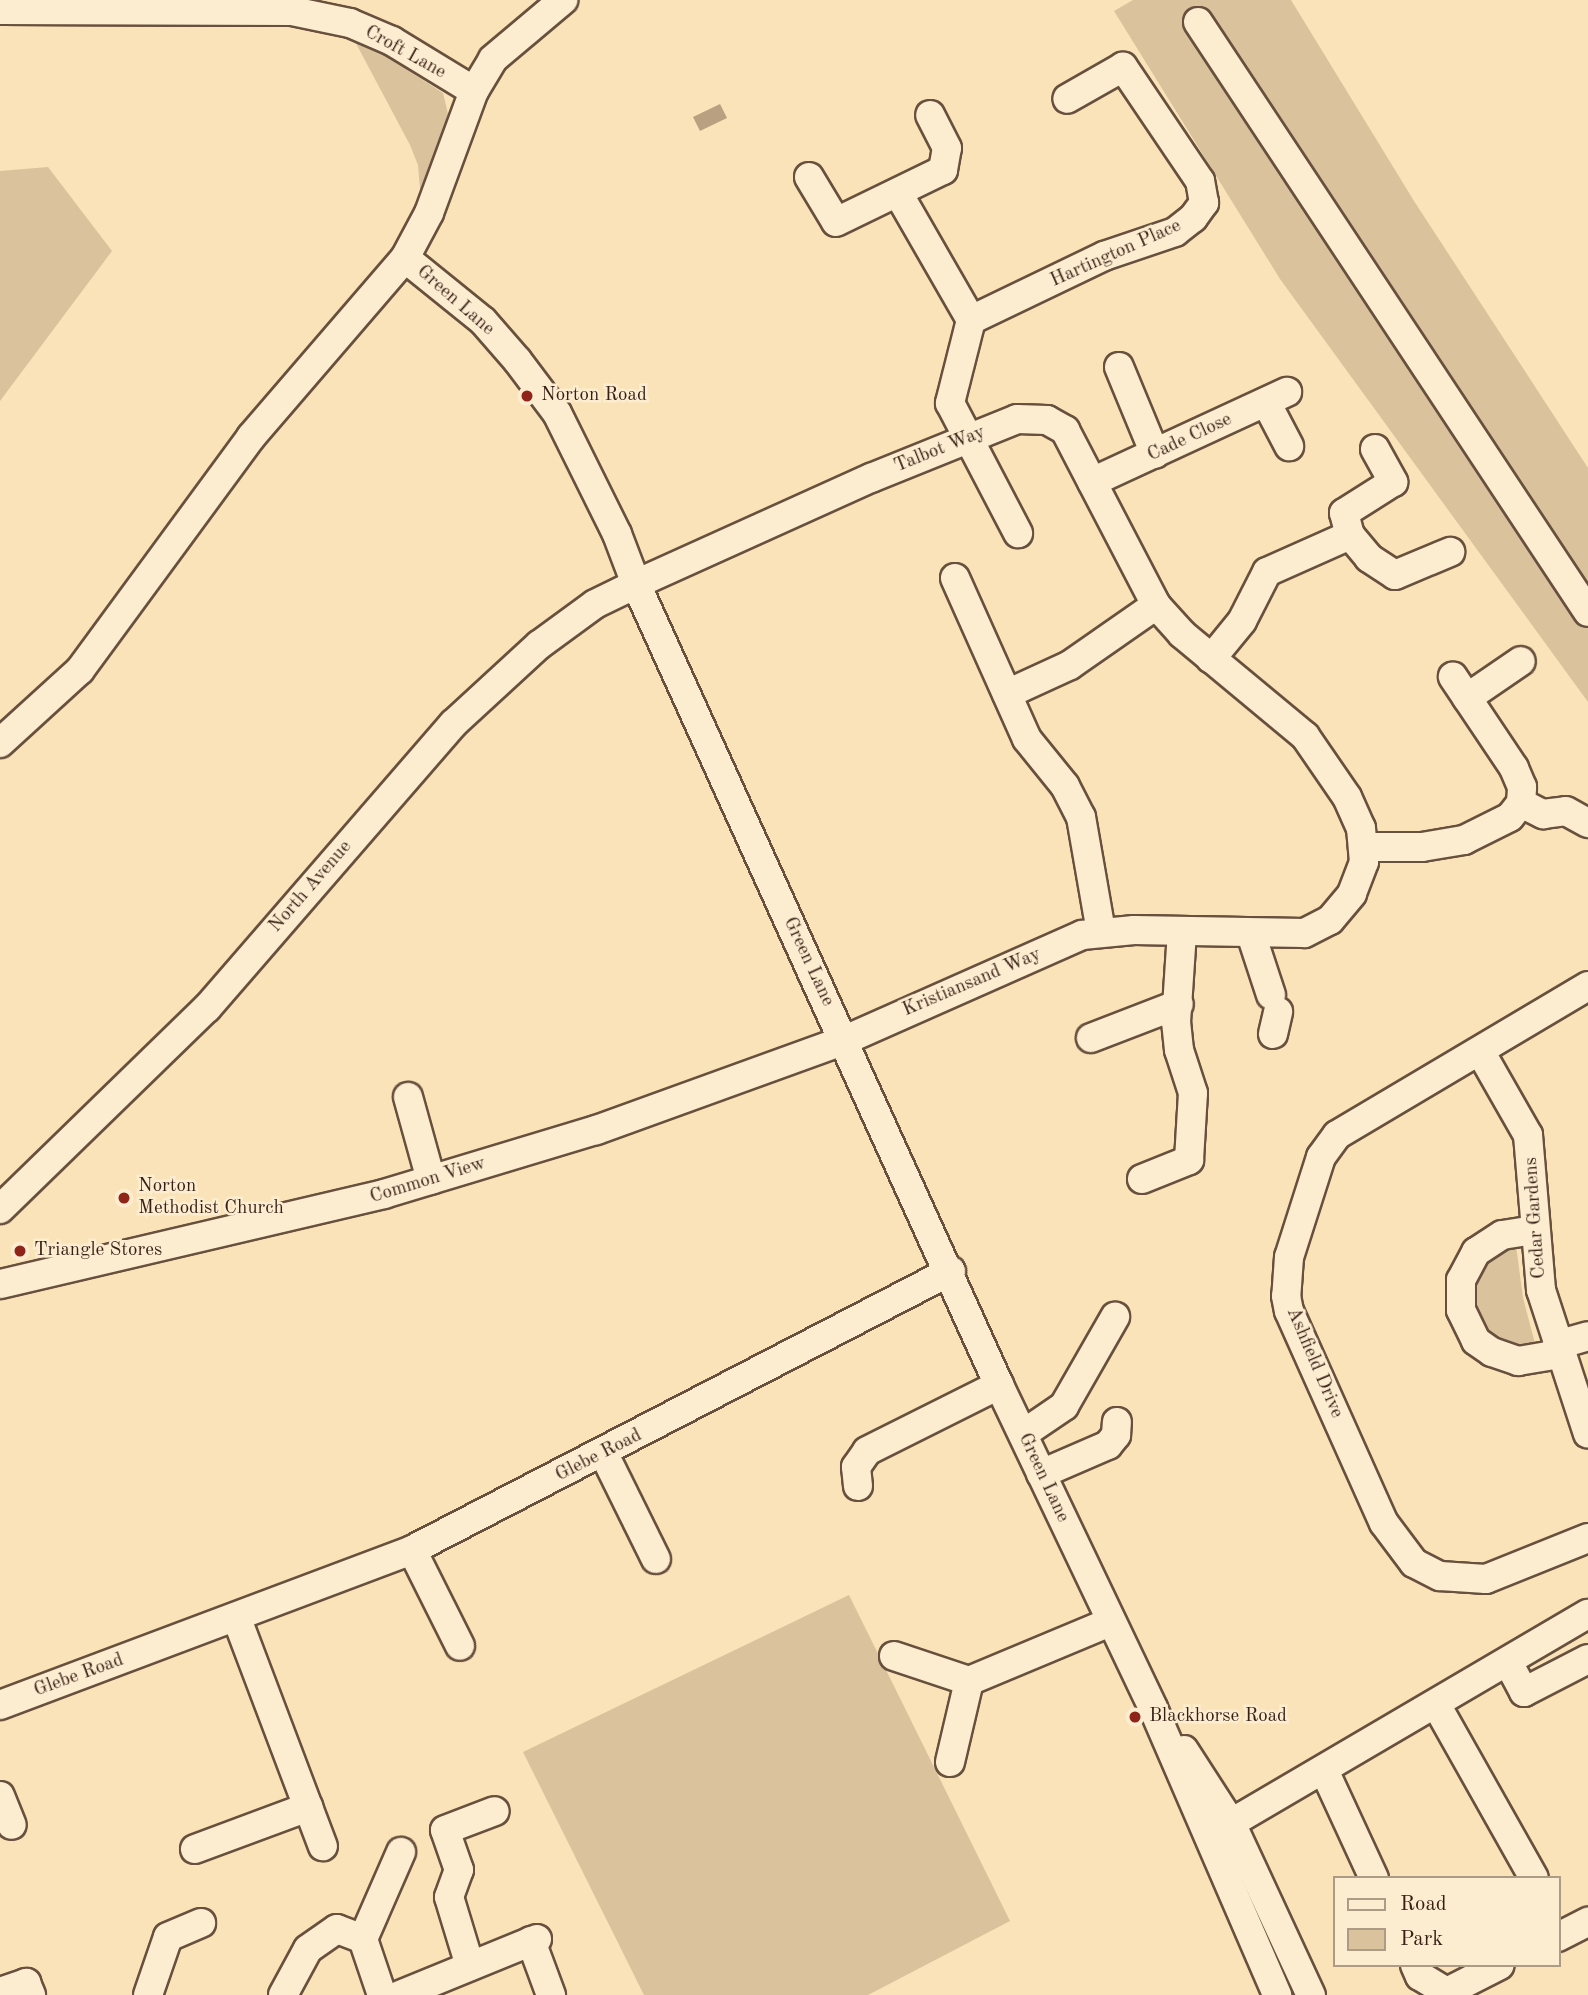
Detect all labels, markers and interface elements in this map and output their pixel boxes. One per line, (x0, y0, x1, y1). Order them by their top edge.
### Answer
street label: Croft Lane (360, 21, 450, 85)
street label: Hartington Place (1047, 215, 1185, 293)
street label: Green Lane (411, 261, 499, 341)
place label: Norton Road (541, 385, 647, 407)
marker: Norton Road (519, 388, 535, 404)
street label: Cade Close (1144, 409, 1236, 467)
street label: Talbot Way (891, 421, 989, 479)
street label: North Avenue (265, 836, 357, 938)
street label: Green Lane (777, 914, 839, 1010)
street label: Kristiansand Way (899, 944, 1045, 1022)
street label: Common View (367, 1153, 489, 1209)
street label: Cedar Gardens (1520, 1156, 1552, 1280)
place label: Norton Methodist Church (138, 1176, 284, 1220)
marker: Norton Methodist Church (116, 1190, 132, 1206)
place label: Triangle Stores (34, 1240, 162, 1262)
marker: Triangle Stores (12, 1243, 28, 1259)
street label: Ashfield Drive (1280, 1304, 1348, 1422)
street label: Glebe Road (552, 1425, 646, 1487)
street label: Green Lane (1012, 1430, 1074, 1526)
street label: Glebe Road (31, 1649, 127, 1703)
place label: Blackhorse Road (1149, 1706, 1287, 1728)
marker: Blackhorse Road (1127, 1709, 1143, 1725)
legend (1332, 1876, 1560, 1967)
text: Road (1400, 1894, 1447, 1915)
text: Park (1400, 1929, 1443, 1950)

